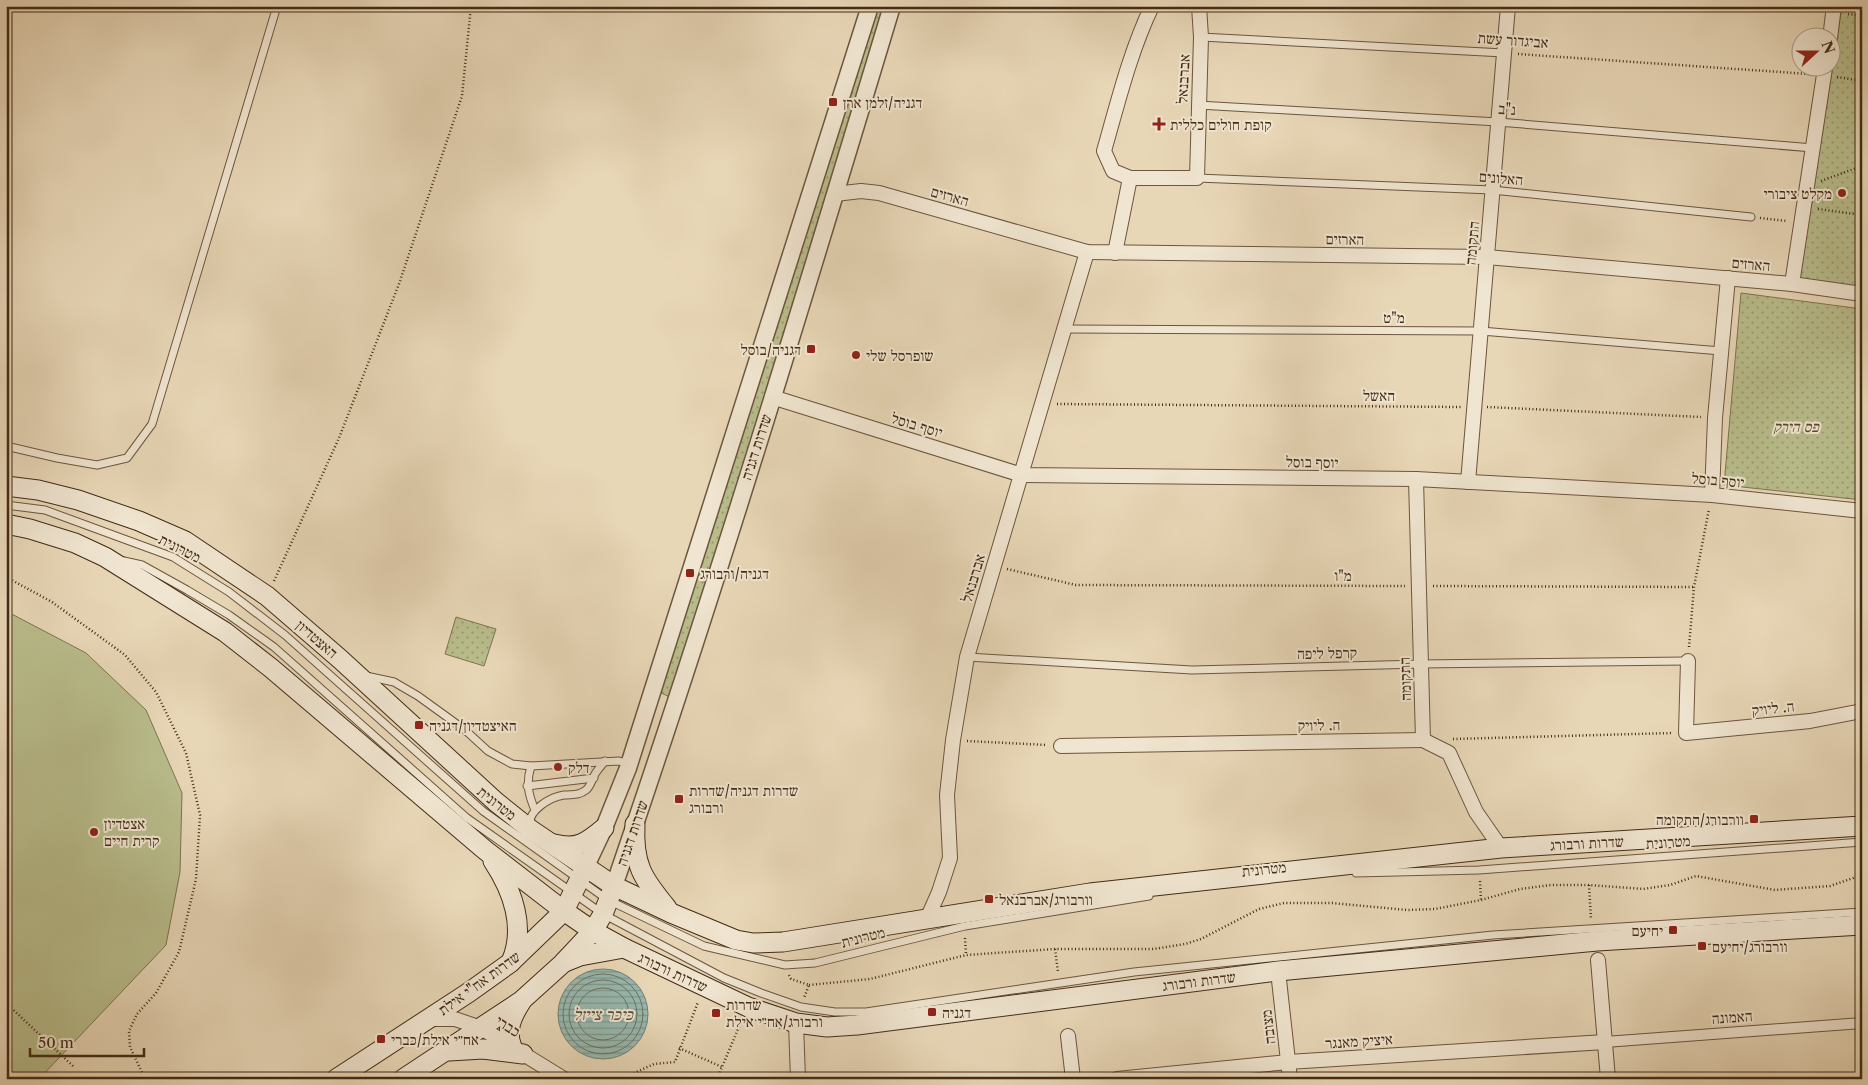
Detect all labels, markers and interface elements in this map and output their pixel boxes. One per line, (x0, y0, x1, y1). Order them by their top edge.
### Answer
street label: אביגדור עשת (1477, 28, 1549, 52)
north arrow (1790, 28, 1840, 78)
text: N (1818, 38, 1839, 56)
street label: אברבנאל (1172, 54, 1194, 104)
place label: דגניה/זלמן ארן (843, 93, 923, 112)
marker: דגניה/זלמן ארן (827, 96, 839, 108)
street label: נ"ב (1497, 99, 1517, 119)
place label: קופת חולים כללית (1170, 115, 1272, 134)
marker: קופת חולים כללית (1152, 117, 1166, 131)
street label: האלונים (1478, 167, 1524, 189)
street label: הארזים (929, 182, 971, 210)
place label: מקלט ציבורי (1763, 184, 1832, 203)
marker: מקלט ציבורי (1836, 187, 1848, 199)
street label: התקומה (1461, 220, 1483, 266)
street label: הארזים (1325, 229, 1365, 249)
street label: הארזים (1731, 253, 1771, 275)
street label: מ"ט (1383, 308, 1405, 327)
place label: דגניה/בוסל (740, 340, 801, 359)
marker: דגניה/בוסל (805, 343, 817, 355)
place label: שופרסל שלי (866, 346, 934, 365)
marker: שופרסל שלי (850, 349, 862, 361)
street label: האשל (1363, 386, 1395, 405)
street label: יוסף בוסל (889, 408, 945, 442)
street label: שדרות דגניה (736, 412, 776, 482)
park label: פס הירק (1773, 417, 1820, 436)
street label: יוסף בוסל (1285, 452, 1339, 472)
street label: יוסף בוסל (1691, 468, 1745, 492)
street label: מטרונית (156, 529, 204, 567)
street label: אברבנאל (957, 551, 989, 605)
place label: דגניה/ורבורג (700, 564, 769, 583)
street label: מ"ו (1334, 566, 1352, 585)
marker: דגניה/ורבורג (684, 567, 696, 579)
street label: האצטדיון (292, 616, 342, 662)
street label: קרפל ליפה (1297, 643, 1357, 663)
street label: התקומה (1395, 657, 1415, 701)
street label: ה. ליויק (1751, 696, 1795, 720)
street label: ה. ליויק (1297, 715, 1341, 735)
place label: האיצטדיון/דגניה (429, 716, 517, 735)
marker: האיצטדיון/דגניה (413, 719, 425, 731)
place label: דלק (568, 758, 590, 777)
marker: דלק (552, 761, 564, 773)
place label: שדרות דגניה/שדרות ורבורג (689, 781, 798, 817)
street label: מטרונית (474, 782, 520, 824)
marker: שדרות דגניה/שדרות ורבורג (673, 793, 685, 805)
street label: שדרות דגניה (612, 798, 652, 868)
place label: וורבורג/התקומה (1656, 810, 1744, 829)
marker: וורבורג/התקומה (1748, 813, 1760, 825)
place label: אצטדיון קרית חיים (104, 814, 160, 850)
marker: אצטדיון קרית חיים (88, 826, 100, 838)
street label: מטרונית (1645, 831, 1691, 853)
street label: שדרות ורבורג (1550, 832, 1624, 854)
street label: מטרונית (1241, 857, 1287, 881)
place label: וורבורג/אברבנאל (999, 890, 1093, 909)
marker: וורבורג/אברבנאל (983, 893, 995, 905)
place label: יחיעם (1631, 921, 1663, 940)
street label: מטרונית (839, 922, 887, 952)
marker: יחיעם (1667, 924, 1679, 936)
place label: וורבורג/יחיעם (1712, 937, 1788, 956)
marker: וורבורג/יחיעם (1696, 940, 1708, 952)
street label: שדרות אח"י אילת (434, 947, 524, 1019)
street label: שדרות ורבורג (635, 948, 711, 996)
street label: שדרות ורבורג (1161, 967, 1237, 995)
place label: שדרות ורבורג/אח״י אילת (726, 995, 823, 1031)
place label: דגניה (942, 1003, 971, 1022)
water label: כיכר צייזל (573, 1004, 634, 1024)
marker: דגניה (926, 1006, 938, 1018)
street label: האמונה (1711, 1006, 1753, 1028)
marker: שדרות ורבורג/אח״י אילת (710, 1007, 722, 1019)
street label: מצובה (1256, 1009, 1280, 1045)
street label: כברי (492, 1011, 524, 1041)
scale bar (30, 1025, 144, 1057)
street label: איציק מאנגר (1324, 1029, 1394, 1053)
place label: אח״י אילת/כברי (391, 1030, 479, 1049)
text: 50 m (38, 1033, 74, 1052)
marker: אח״י אילת/כברי (375, 1033, 387, 1045)

